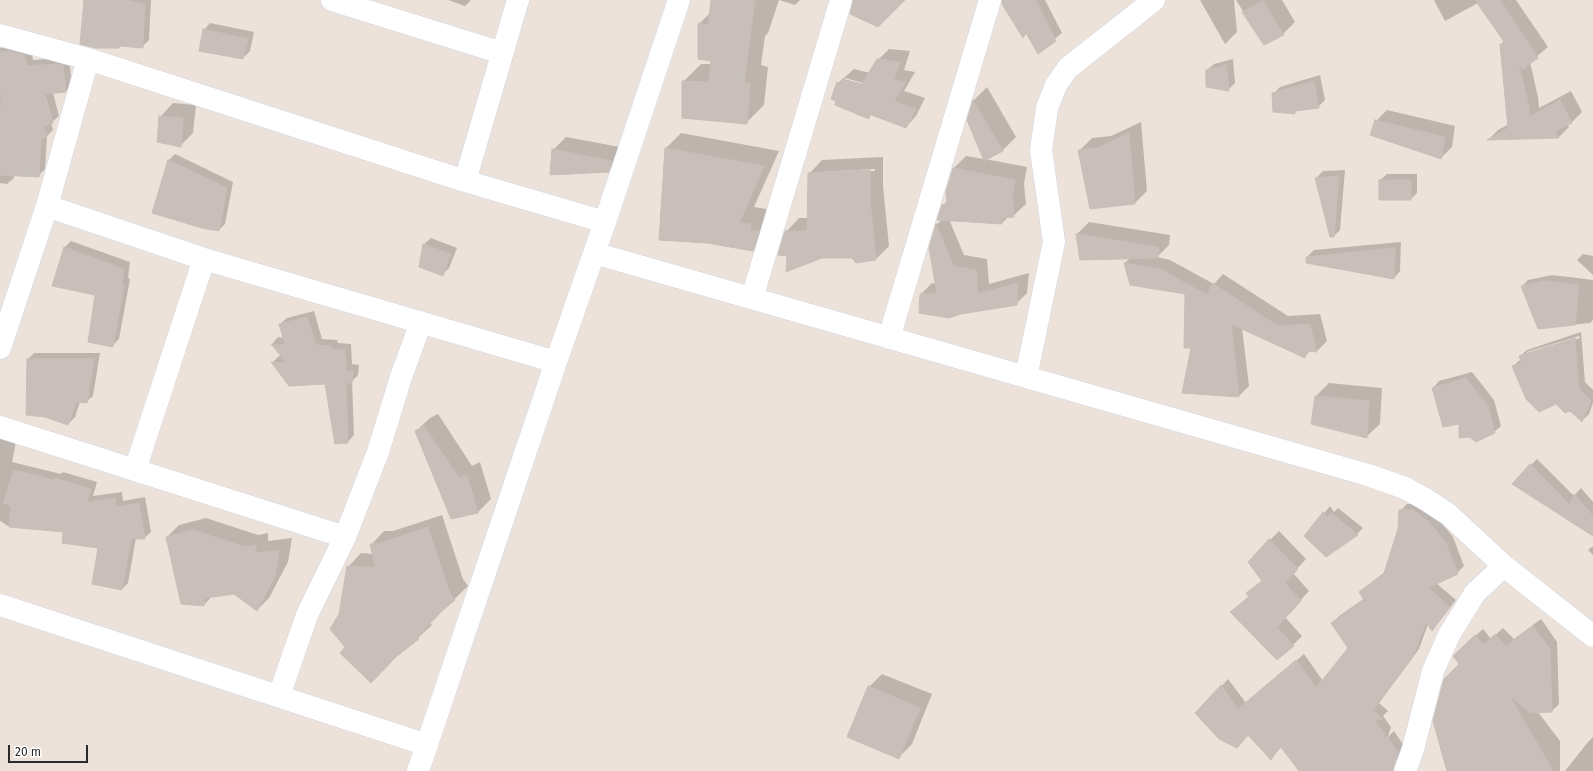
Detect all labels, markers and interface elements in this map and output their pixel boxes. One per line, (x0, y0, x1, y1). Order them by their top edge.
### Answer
scale bar (10, 737, 90, 763)
text: 20 m (15, 745, 41, 759)

